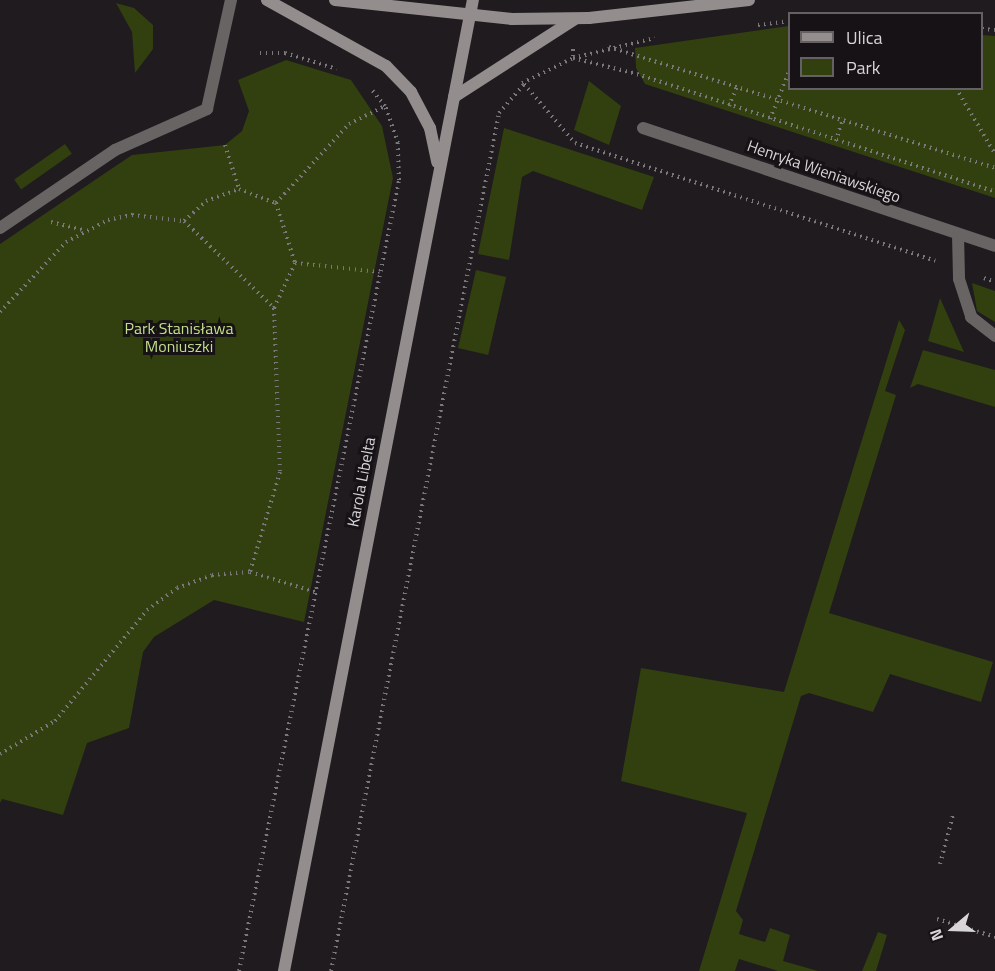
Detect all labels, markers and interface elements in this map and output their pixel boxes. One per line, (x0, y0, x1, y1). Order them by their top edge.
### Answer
legend (788, 12, 983, 90)
text: Ulica (846, 24, 883, 51)
text: Park (846, 54, 880, 81)
street label: Henryka Wieniawskiego (745, 136, 903, 206)
park label: Park Stanisława Moniuszki (125, 318, 233, 356)
street label: Karola Libelta (343, 435, 379, 529)
north arrow (923, 899, 983, 959)
text: N (923, 926, 949, 944)

